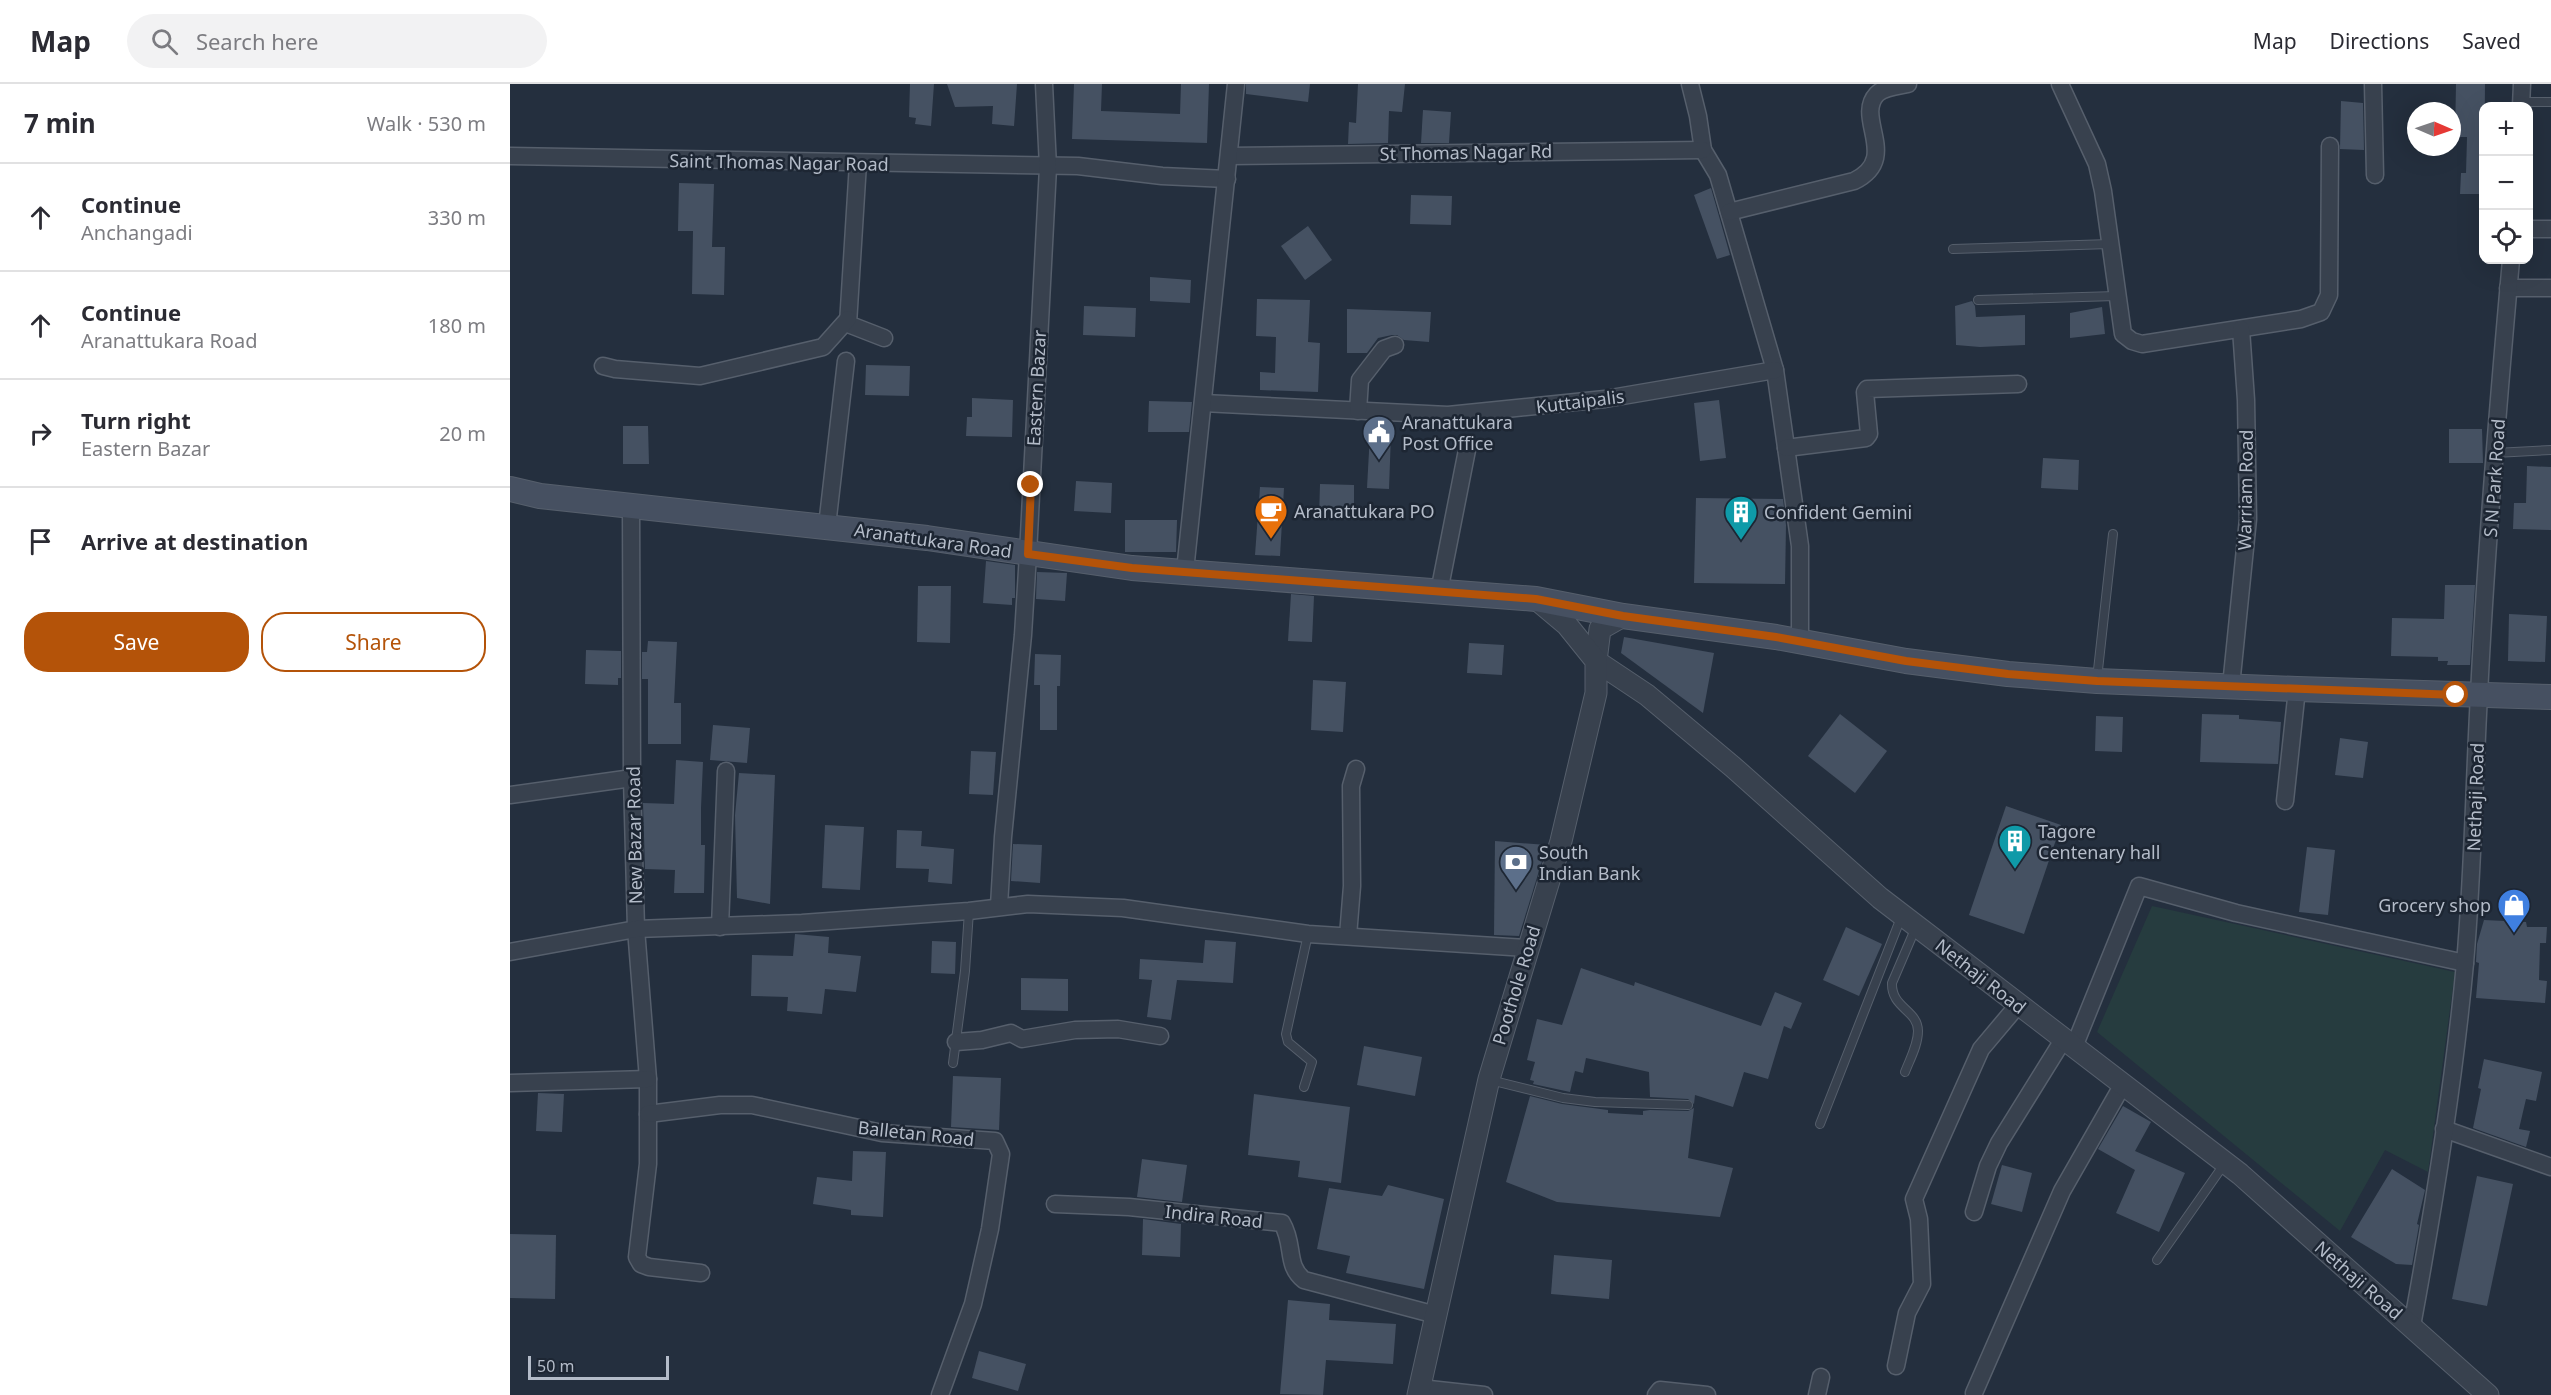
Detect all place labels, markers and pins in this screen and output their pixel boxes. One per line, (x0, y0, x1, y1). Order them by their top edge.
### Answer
place label: Aranattukara Post Office (1402, 410, 1513, 455)
public building icon: Aranattukara Post Office (1361, 414, 1397, 461)
cafe icon: Aranattukara PO (1253, 493, 1289, 540)
building icon: Confident Gemini (1723, 494, 1759, 541)
place label: Aranattukara PO (1294, 499, 1435, 523)
place label: Confident Gemini (1764, 500, 1912, 524)
place label: Tagore Centenary hall (2038, 819, 2160, 864)
building icon: Tagore Centenary hall (1997, 823, 2033, 870)
place label: South Indian Bank (1539, 840, 1641, 885)
bank icon: South Indian Bank (1498, 844, 1534, 891)
shop icon: Grocery shop (2496, 887, 2532, 934)
place label: Grocery shop (2378, 893, 2491, 917)

